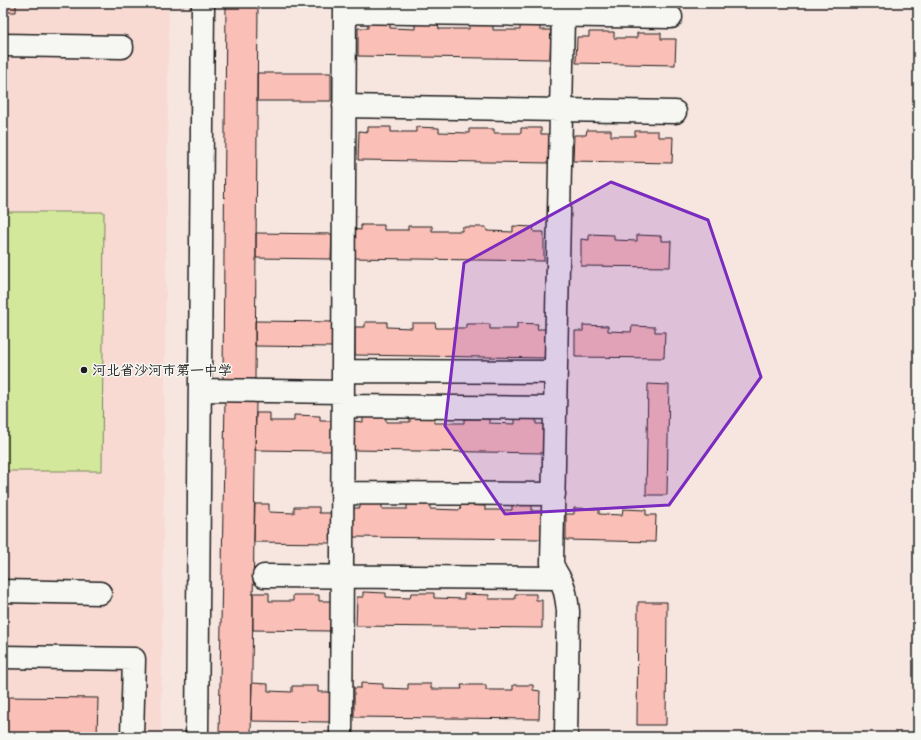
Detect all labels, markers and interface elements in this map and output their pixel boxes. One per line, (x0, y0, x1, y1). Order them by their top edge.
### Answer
place label: 河北省沙河市第一中学 (92, 362, 232, 379)
marker: 河北省沙河市第一中学 (79, 365, 89, 375)

